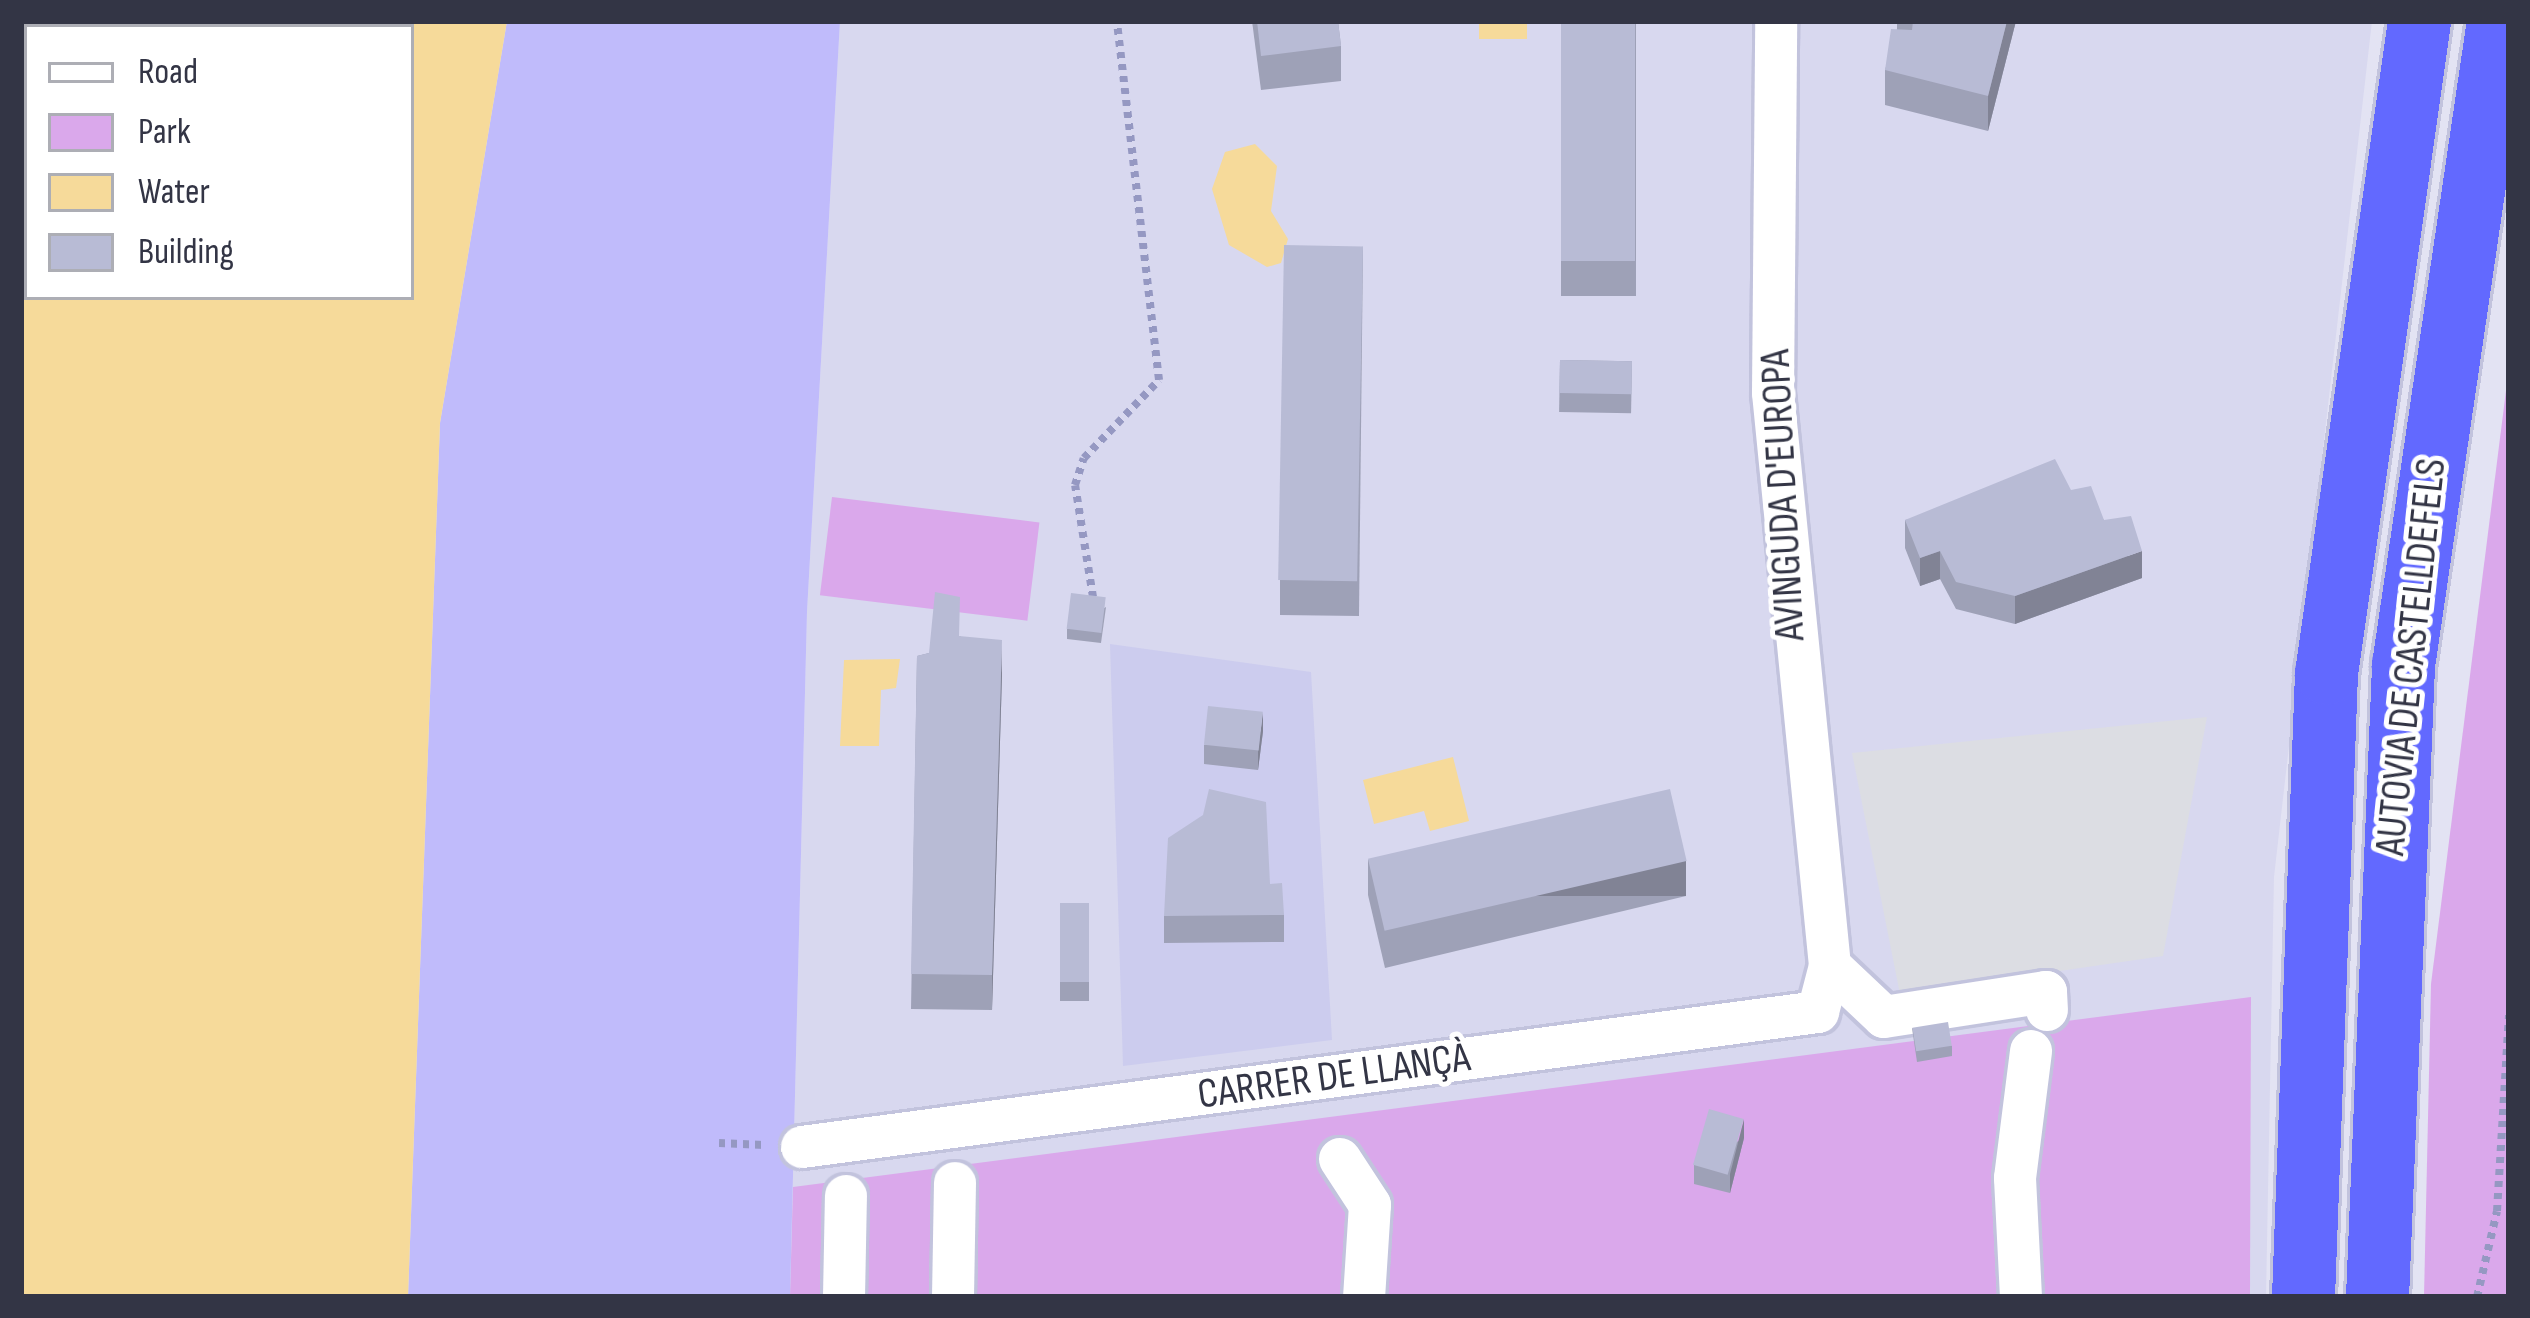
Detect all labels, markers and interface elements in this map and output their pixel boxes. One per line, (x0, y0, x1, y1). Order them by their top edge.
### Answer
legend (24, 24, 414, 300)
text: Road (138, 51, 198, 94)
text: Park (138, 111, 191, 154)
text: Water (138, 171, 210, 214)
text: Building (138, 231, 234, 274)
street label: AVINGUDA D'EUROPA (1751, 348, 1817, 642)
street label: AUTOVIA DE CASTELLDEFELS (2366, 456, 2458, 858)
street label: CARRER DE LLANÇÀ (1195, 1033, 1473, 1121)

